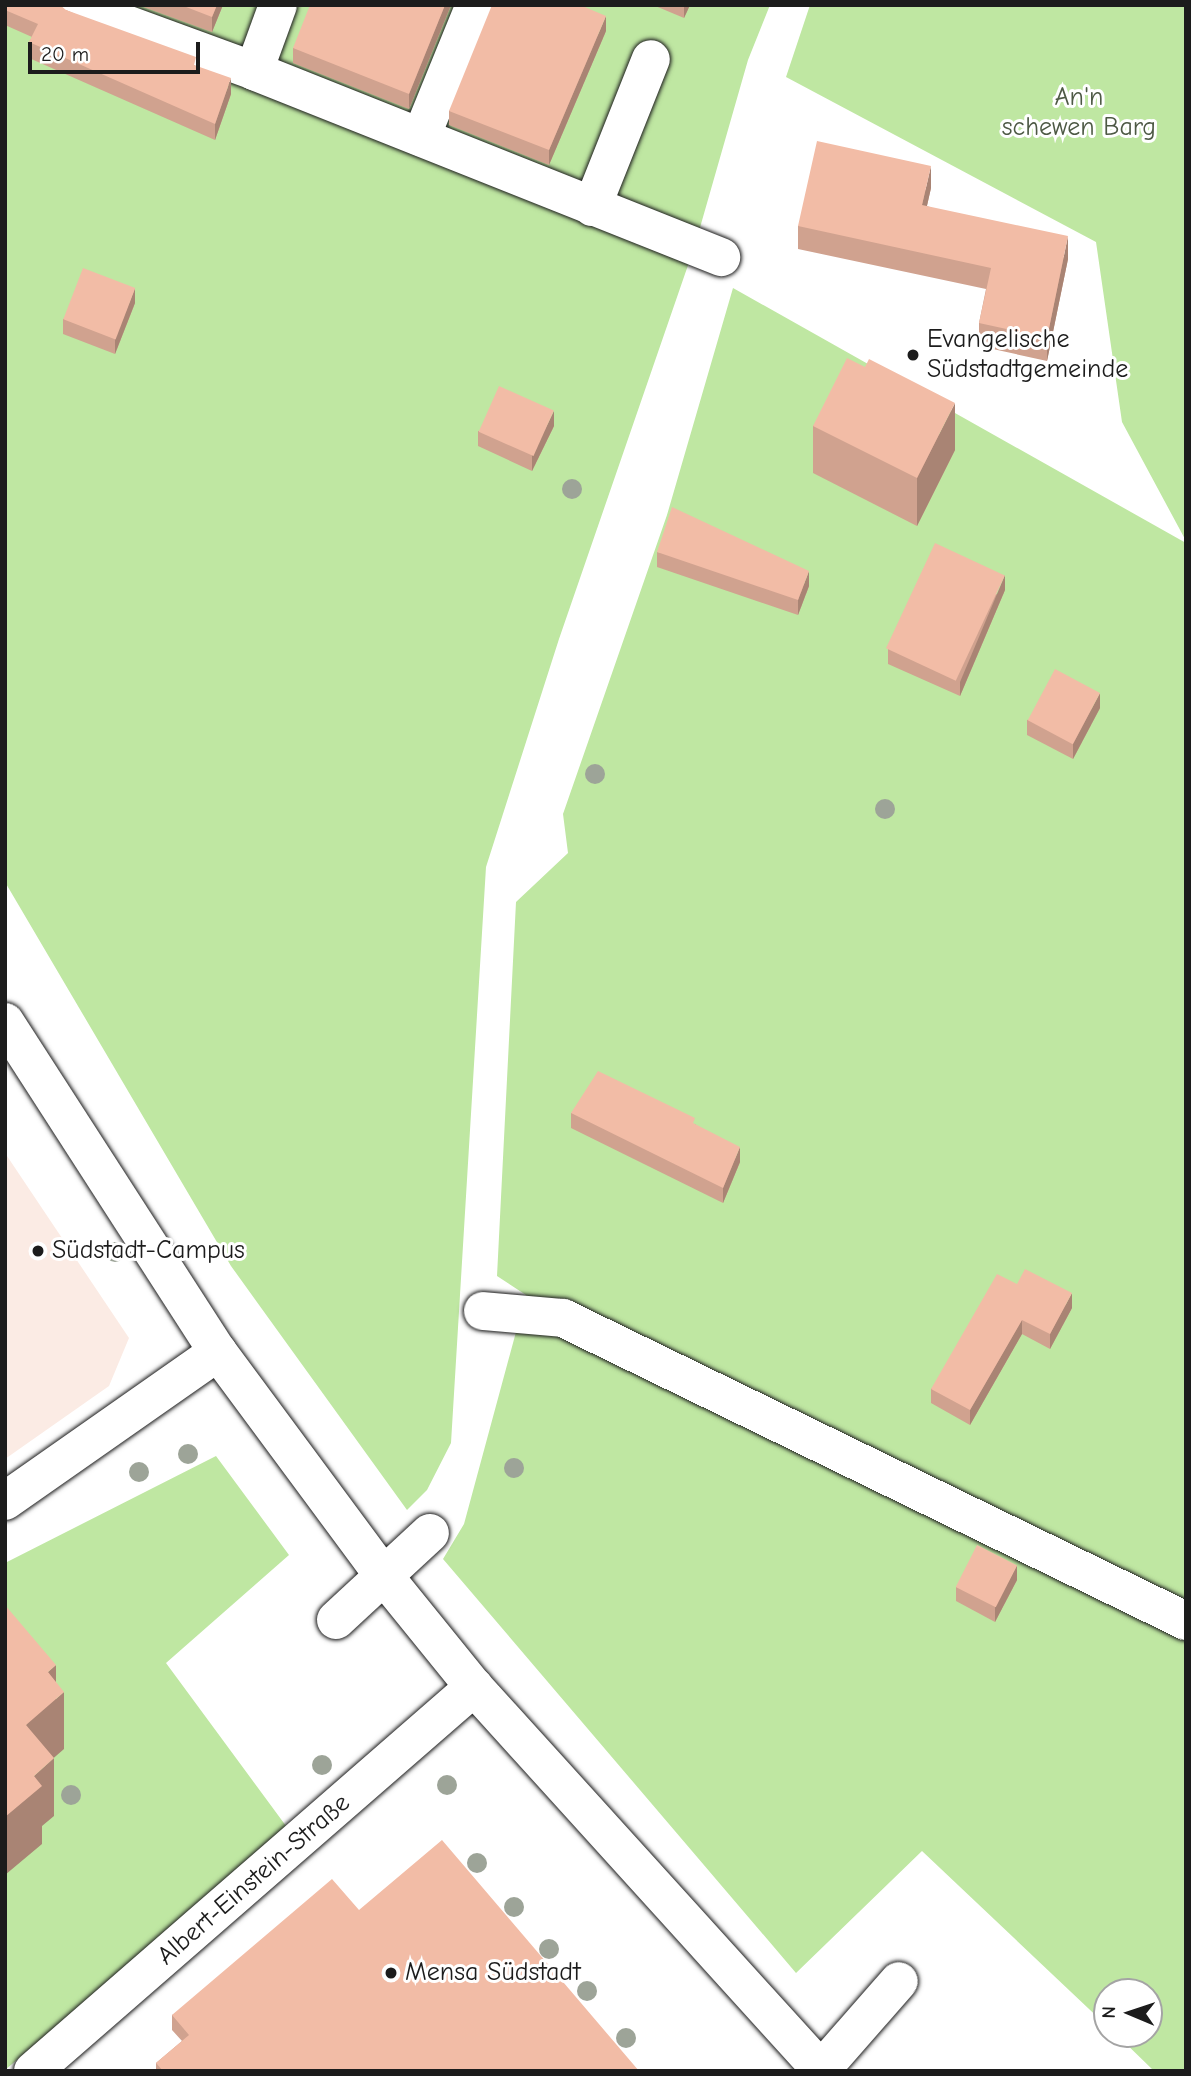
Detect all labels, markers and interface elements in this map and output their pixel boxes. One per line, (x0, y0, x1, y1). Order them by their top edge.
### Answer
scale bar (32, 28, 203, 72)
text: 20 m (41, 42, 89, 66)
park label: An'n schewen Barg (1002, 82, 1156, 144)
place label: Evangelische Südstadtgemeinde (927, 324, 1128, 386)
marker: Evangelische Südstadtgemeinde (905, 347, 921, 363)
place label: Südstadt-Campus (52, 1235, 245, 1267)
marker: Südstadt-Campus (30, 1243, 46, 1259)
street label: Albert-Einstein-Straße (151, 1788, 357, 1972)
place label: Mensa Südstadt (405, 1957, 581, 1989)
marker: Mensa Südstadt (383, 1965, 399, 1981)
north arrow (1093, 1978, 1163, 2048)
text: N (1098, 2006, 1120, 2019)

